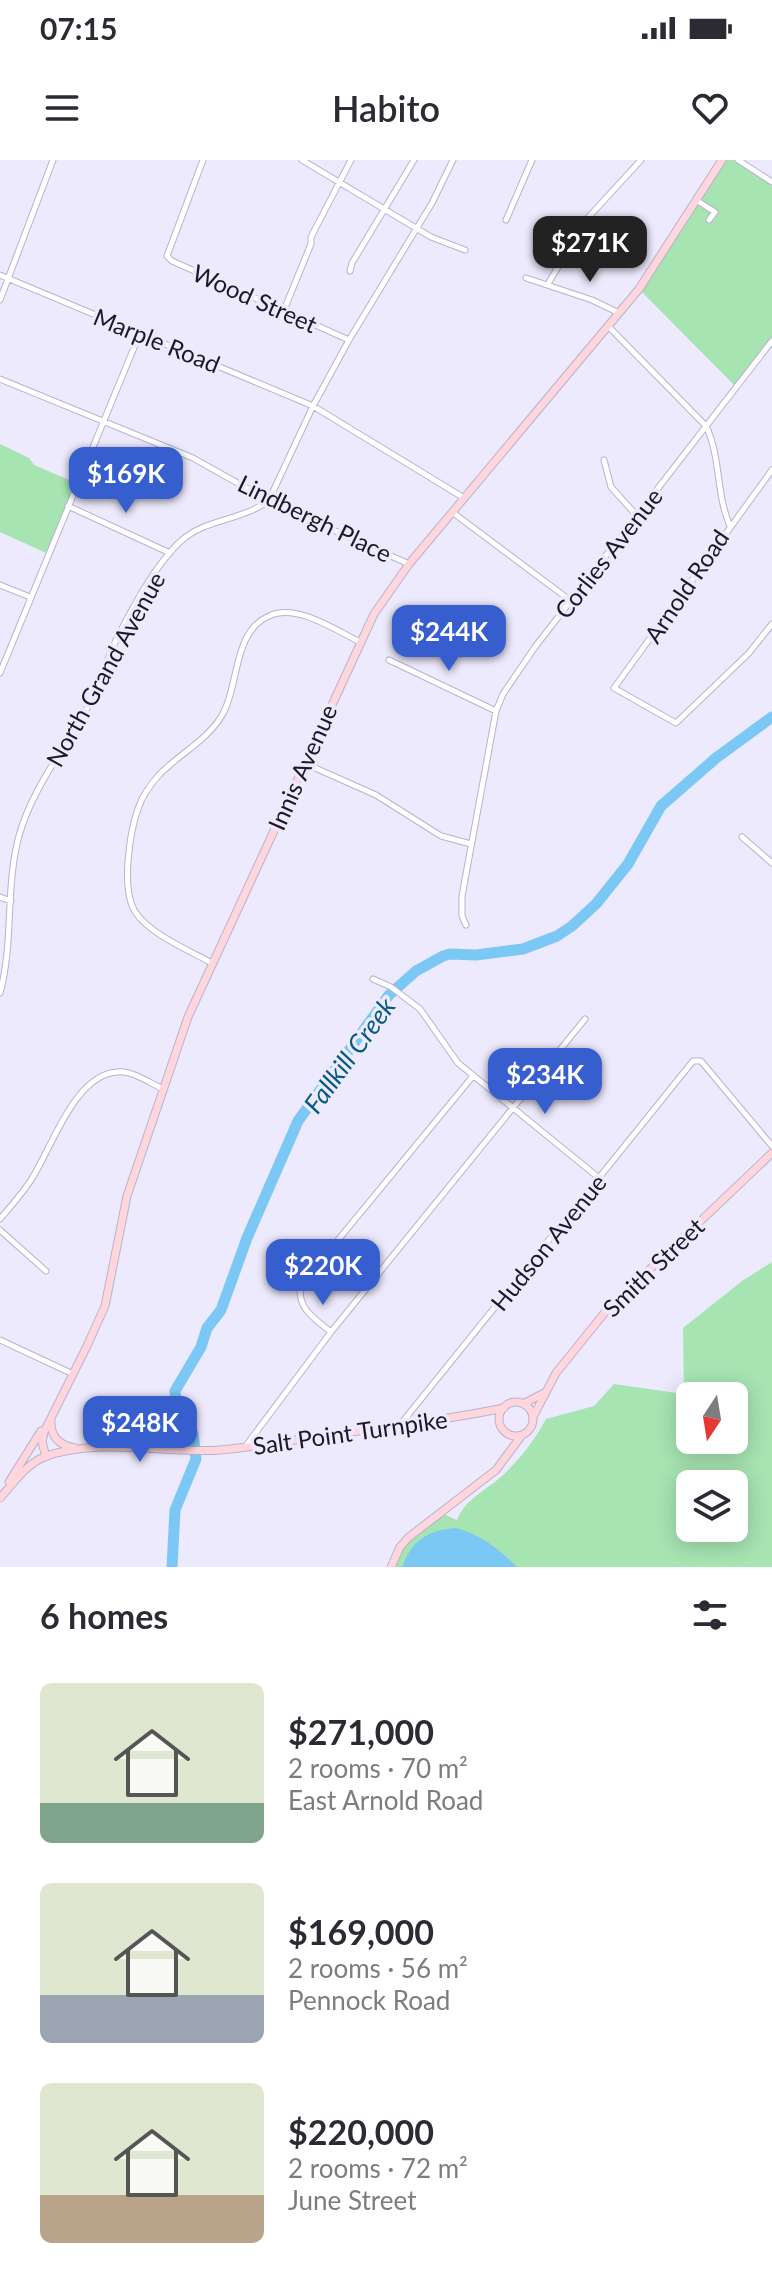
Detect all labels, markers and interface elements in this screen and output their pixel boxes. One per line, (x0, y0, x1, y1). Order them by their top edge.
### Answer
text: 07:15 (40, 10, 117, 46)
icon: menu (40, 86, 84, 130)
text: Habito (332, 86, 440, 130)
icon: heart (688, 86, 732, 130)
pin: $271K (534, 216, 646, 284)
text: $271K (551, 226, 629, 258)
street label: Wood Street (188, 258, 322, 339)
street label: Marple Road (90, 302, 224, 378)
pin: $169K (70, 447, 182, 515)
text: $169K (87, 457, 165, 489)
street label: Lindbergh Place (233, 468, 397, 568)
street label: Corlies Avenue (548, 482, 668, 624)
street label: Arnold Road (638, 524, 734, 648)
street label: North Grand Avenue (40, 567, 170, 771)
pin: $244K (393, 605, 505, 673)
text: $244K (410, 615, 488, 647)
street label: Innis Avenue (261, 700, 343, 834)
water label: Fallkill Creek (296, 990, 402, 1119)
pin: $234K (489, 1048, 601, 1116)
text: $234K (506, 1058, 584, 1090)
street label: Hudson Avenue (484, 1168, 612, 1316)
street label: Smith Street (596, 1211, 710, 1322)
pin: $220K (267, 1239, 379, 1307)
text: $220K (284, 1249, 362, 1281)
north arrow (676, 1382, 748, 1454)
map controls (676, 1382, 748, 1542)
pin: $248K (84, 1396, 196, 1464)
street label: Salt Point Turnpike (251, 1404, 449, 1460)
text: $248K (101, 1406, 179, 1438)
button: layers (676, 1470, 748, 1542)
icon: filters (688, 1593, 732, 1637)
text: 6 homes (40, 1595, 168, 1636)
text: $271,000 (288, 1711, 434, 1752)
icon: home (104, 1715, 200, 1811)
text: 2 rooms · 70 m² (288, 1752, 468, 1784)
text: East Arnold Road (288, 1784, 483, 1816)
text: $169,000 (288, 1911, 434, 1952)
icon: home (104, 1915, 200, 2011)
text: 2 rooms · 56 m² (288, 1952, 468, 1984)
text: Pennock Road (288, 1984, 450, 2016)
text: $220,000 (288, 2111, 434, 2152)
icon: home (104, 2115, 200, 2211)
text: 2 rooms · 72 m² (288, 2152, 468, 2184)
text: June Street (288, 2184, 416, 2216)

